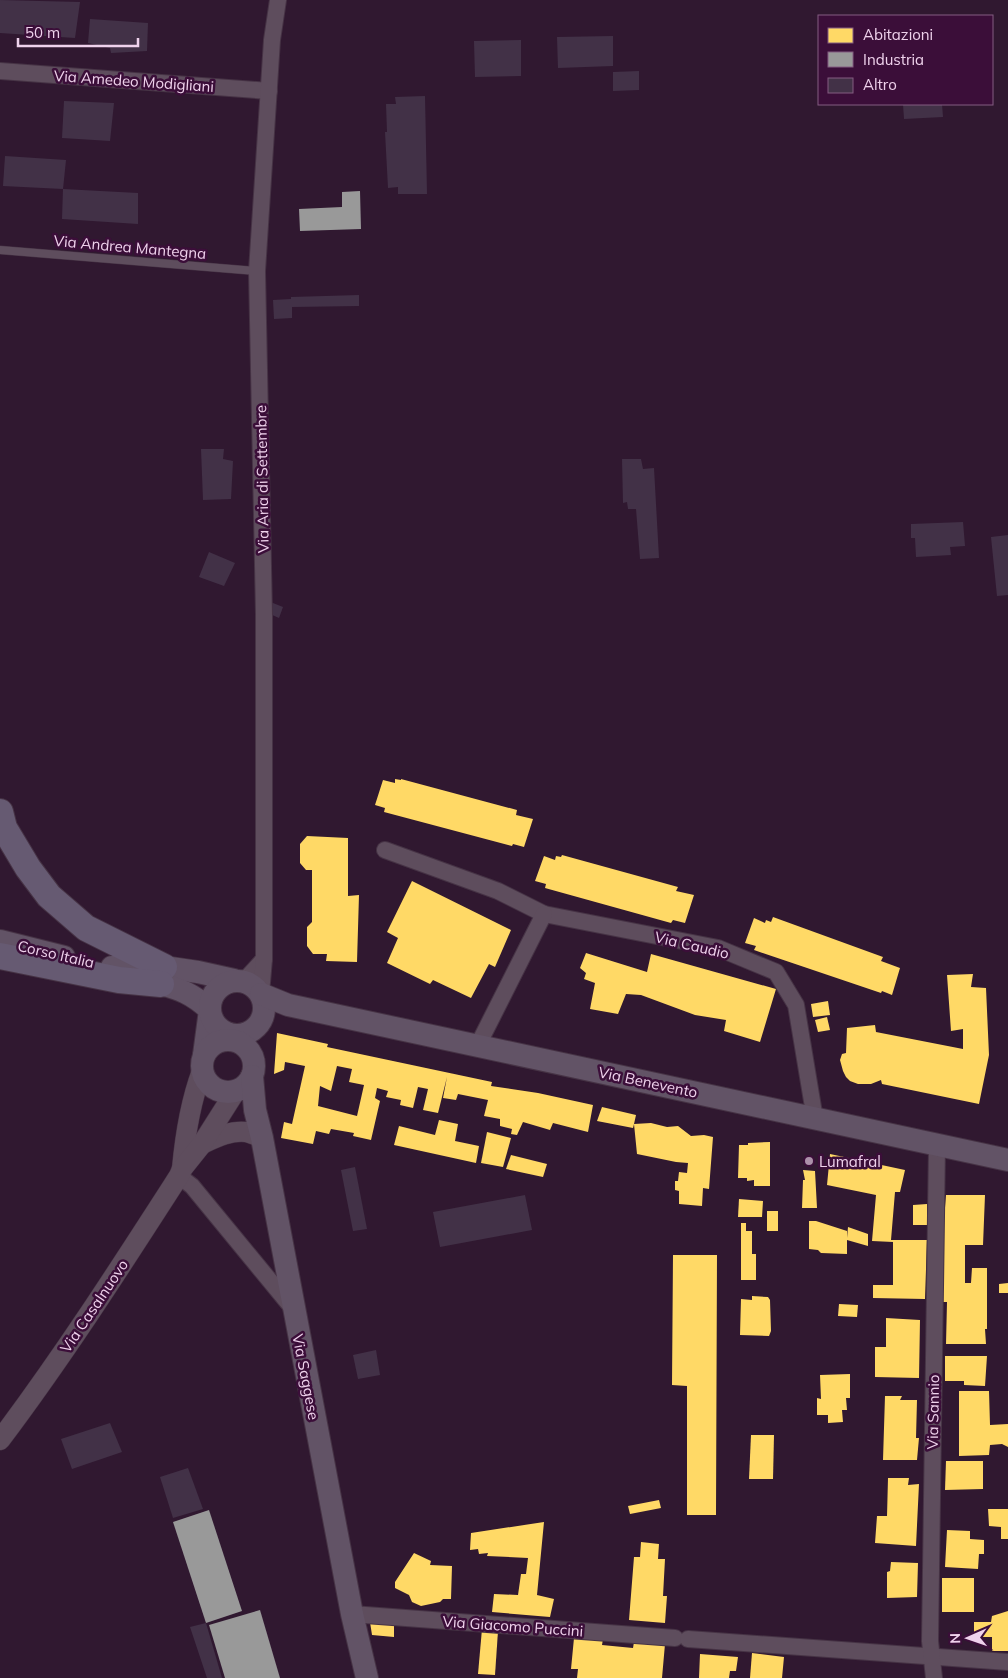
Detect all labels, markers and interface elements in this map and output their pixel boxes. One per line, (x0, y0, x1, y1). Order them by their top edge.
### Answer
scale bar (18, 15, 138, 47)
legend (818, 15, 993, 105)
text: 50 m (25, 23, 60, 42)
text: Abitazioni (863, 25, 933, 44)
text: Industria (863, 50, 924, 69)
street label: Via Amedeo Modigliani (53, 66, 215, 96)
text: Altro (863, 75, 897, 94)
street label: Via Andrea Mantegna (53, 231, 207, 263)
street label: Via Aria di Settembre (251, 405, 273, 553)
street label: Via Caudio (653, 927, 731, 963)
street label: Corso Italia (16, 936, 96, 972)
street label: Via Benevento (597, 1062, 699, 1102)
place label: Lumafral (819, 1152, 881, 1171)
marker: Lumafral (803, 1155, 815, 1167)
street label: Via Casalnuovo (56, 1256, 132, 1356)
street label: Via Saggese (288, 1332, 324, 1422)
street label: Via Sannio (923, 1374, 943, 1450)
street label: Via Giacomo Puccini (442, 1612, 584, 1640)
north arrow (943, 1613, 993, 1663)
text: N (946, 1633, 964, 1644)

